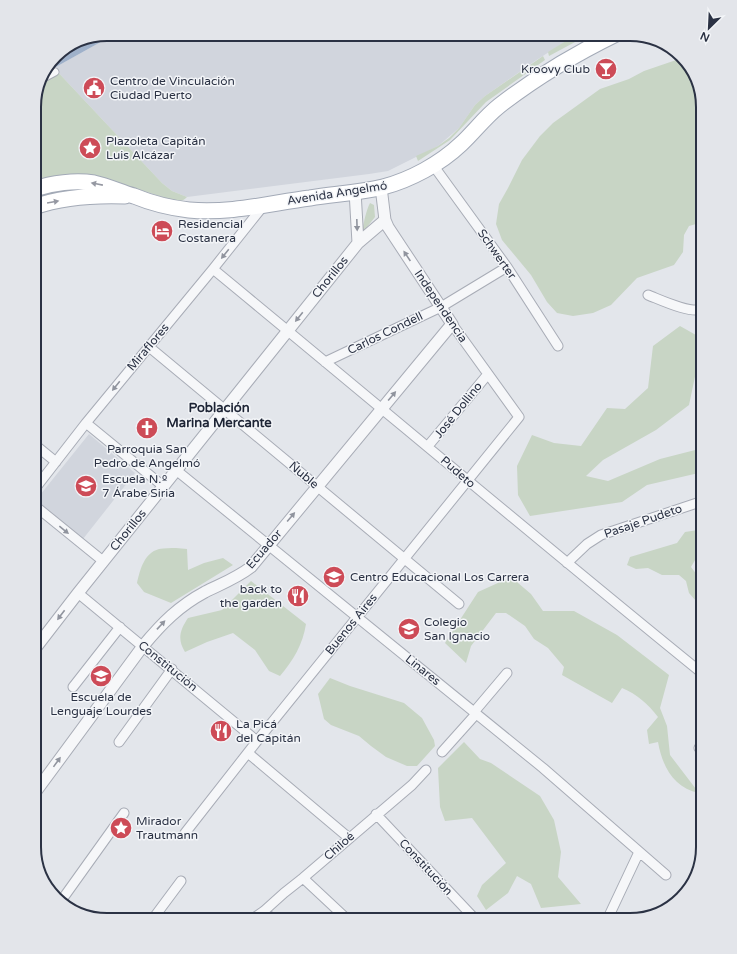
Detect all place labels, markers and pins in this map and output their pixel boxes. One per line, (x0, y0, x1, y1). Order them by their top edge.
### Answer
bar icon: Kroovy Club (593, 56, 619, 82)
place label: Kroovy Club (521, 62, 590, 76)
place label: Centro de Vinculación Ciudad Puerto (110, 74, 235, 102)
public building icon: Centro de Vinculación Ciudad Puerto (81, 75, 107, 101)
place label: Plazoleta Capitán Luis Alcázar (106, 134, 206, 162)
place icon: Plazoleta Capitán Luis Alcázar (77, 135, 103, 161)
place label: Residencial Costanera (178, 217, 243, 245)
hotel icon: Residencial Costanera (149, 218, 175, 244)
church icon: Parroquia San Pedro de Angelmó (134, 415, 160, 441)
place label: Parroquia San Pedro de Angelmó (94, 442, 200, 470)
place label: Escuela N.º 7 Árabe Siria (102, 472, 175, 500)
school or university icon: Escuela N.º 7 Árabe Siria (73, 473, 99, 499)
school or university icon: Centro Educacional Los Carrera (321, 564, 347, 590)
place label: Centro Educacional Los Carrera (350, 570, 529, 584)
place label: back to the garden (220, 582, 282, 610)
restaurant icon: back to the garden (285, 583, 311, 609)
place label: Colegio San Ignacio (424, 615, 490, 643)
school or university icon: Colegio San Ignacio (396, 616, 422, 642)
school or university icon: Escuela de Lenguaje Lourdes (88, 663, 114, 689)
place label: Escuela de Lenguaje Lourdes (50, 690, 152, 718)
place label: La Picá del Capitán (236, 717, 301, 745)
restaurant icon: La Picá del Capitán (208, 718, 234, 744)
place label: Mirador Trautmann (136, 814, 198, 842)
place icon: Mirador Trautmann (108, 815, 134, 841)

